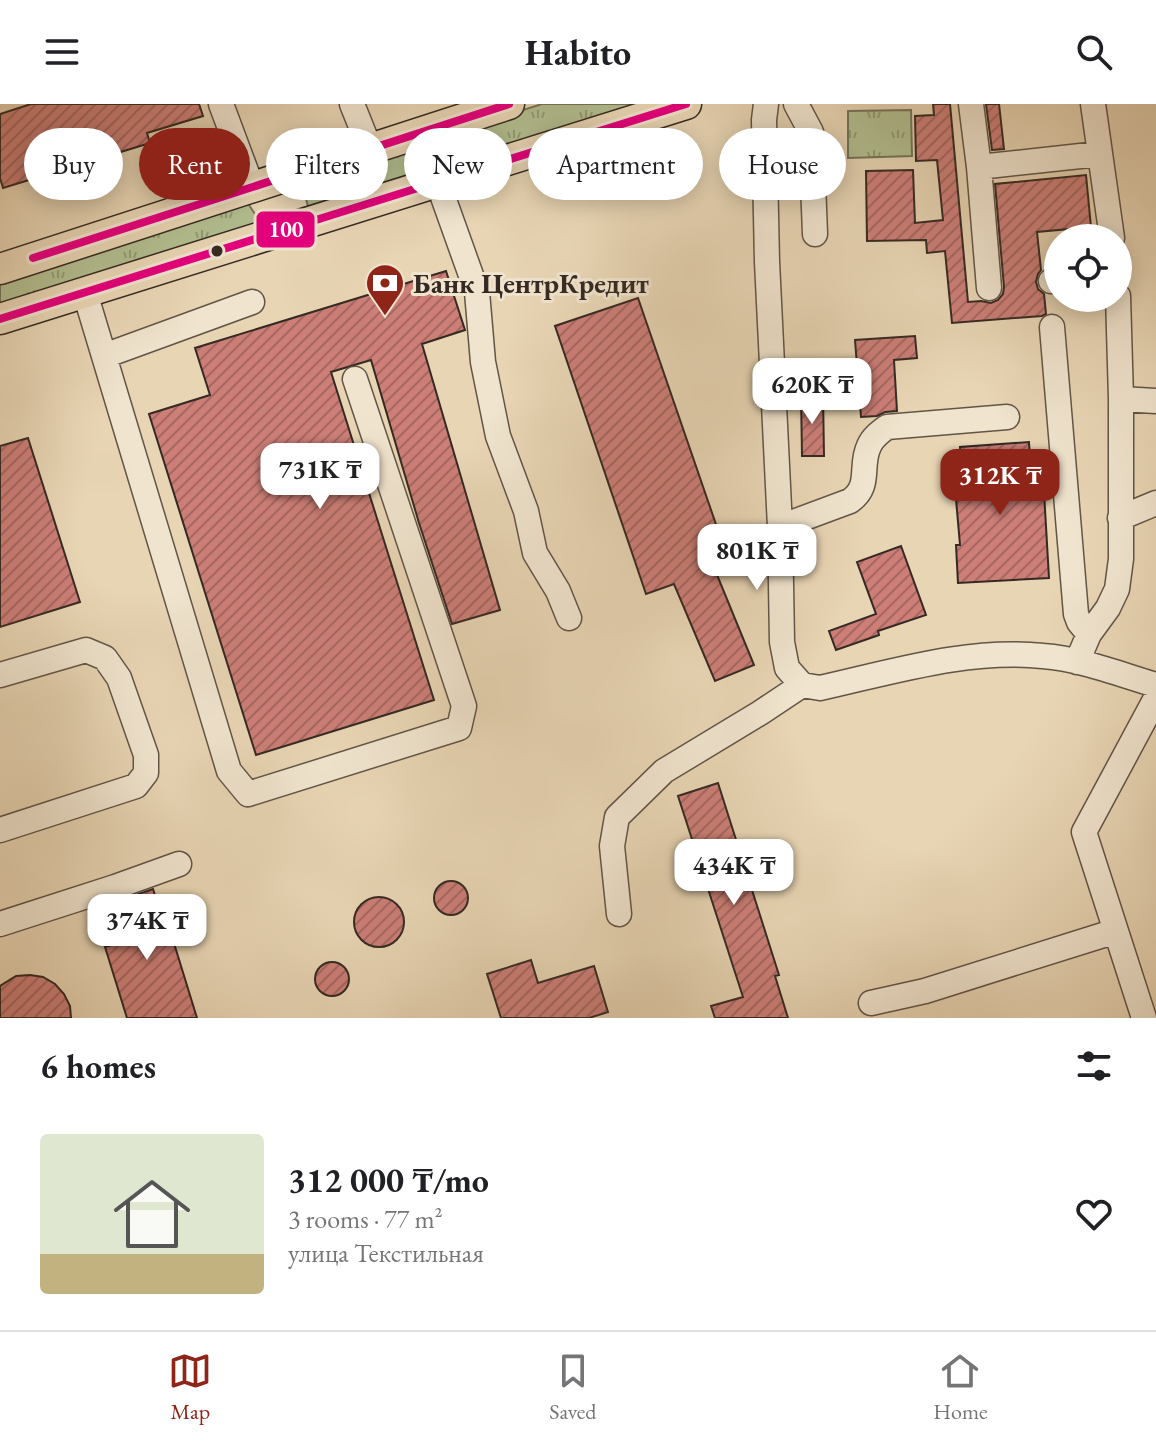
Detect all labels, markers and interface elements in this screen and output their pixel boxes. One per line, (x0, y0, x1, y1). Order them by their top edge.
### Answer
text: Habito (525, 29, 631, 76)
icon: menu (40, 30, 84, 74)
icon: search (1072, 30, 1116, 74)
chip: Buy (24, 128, 123, 200)
chip: Rent (139, 128, 250, 200)
chip: Filters (266, 128, 388, 200)
chip: New (404, 128, 512, 200)
chip: Apartment (528, 128, 703, 200)
chip: House (719, 128, 846, 200)
line badge: 100 (255, 210, 316, 249)
text: 100 (269, 215, 304, 244)
map controls (1044, 224, 1132, 312)
button: locate (1044, 224, 1132, 312)
unlabelled marker (209, 243, 225, 259)
bank icon: Банк ЦентрКредит (364, 262, 406, 317)
place label: Банк ЦентрКредит (413, 265, 649, 301)
pin: 620K ₸ (747, 358, 877, 426)
text: 620K ₸ (770, 367, 854, 401)
pin: 731K ₸ (255, 443, 385, 511)
pin: 312K ₸ (935, 449, 1065, 517)
text: 731K ₸ (278, 452, 362, 486)
text: 312K ₸ (958, 458, 1042, 492)
pin: 801K ₸ (692, 524, 822, 592)
text: 801K ₸ (715, 533, 799, 567)
pin: 434K ₸ (669, 839, 799, 907)
text: 434K ₸ (692, 848, 776, 882)
pin: 374K ₸ (82, 894, 212, 962)
text: 374K ₸ (105, 903, 189, 937)
text: 6 homes (40, 1044, 156, 1088)
icon: filters (1072, 1044, 1116, 1088)
text: 312 000 ₸/mo (288, 1158, 489, 1202)
icon: home (104, 1166, 200, 1262)
icon: heart (1072, 1192, 1116, 1236)
text: 3 rooms · 77 m² (288, 1202, 443, 1236)
text: улица Текстильная (288, 1236, 484, 1270)
tab: Map (168, 1349, 212, 1426)
tab: Saved (549, 1349, 596, 1426)
tab: Home (933, 1349, 988, 1426)

